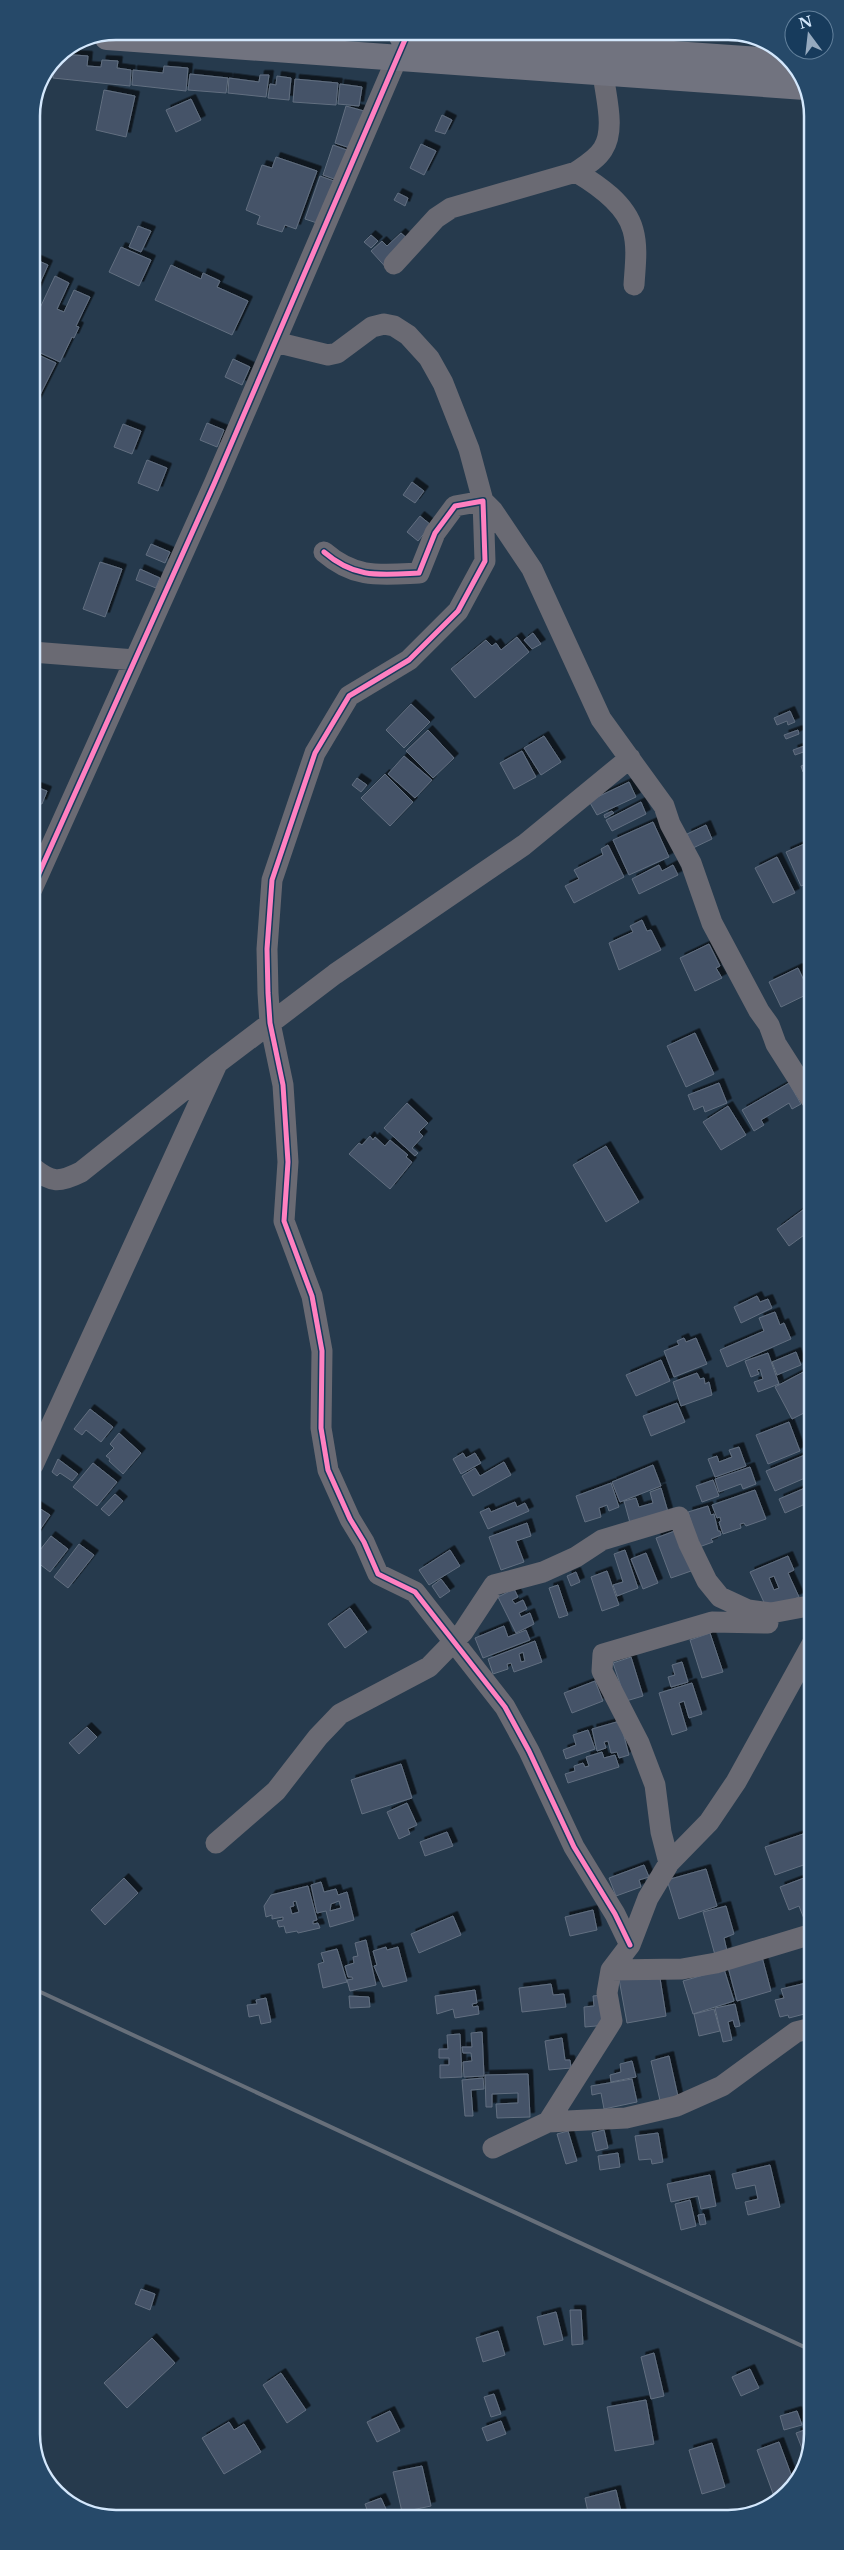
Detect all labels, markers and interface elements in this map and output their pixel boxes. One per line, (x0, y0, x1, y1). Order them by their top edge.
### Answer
north arrow (784, 10, 834, 60)
text: N (797, 12, 814, 33)

